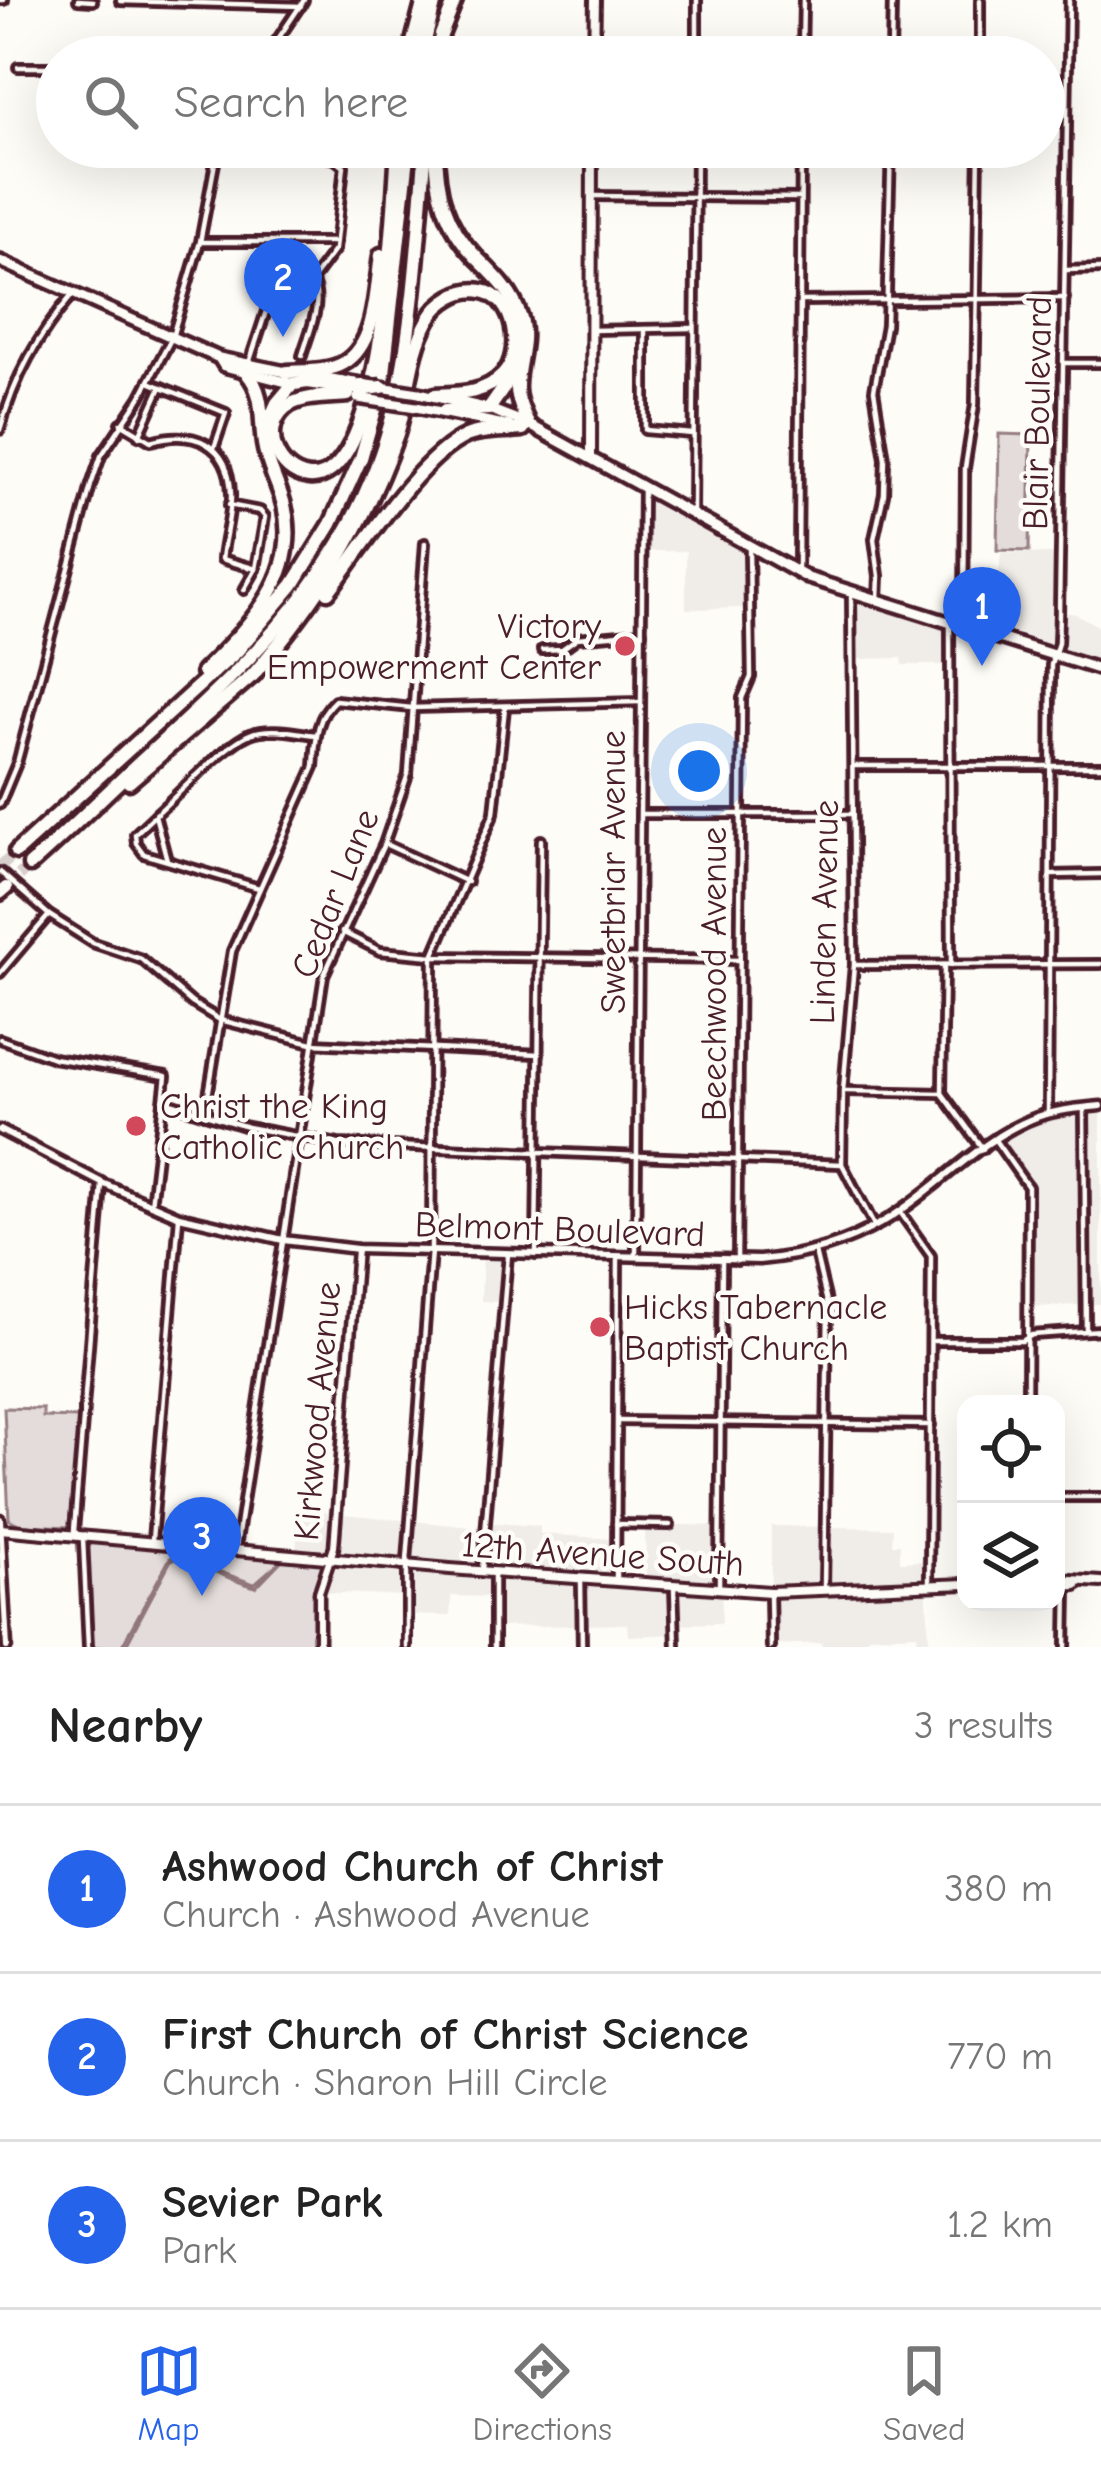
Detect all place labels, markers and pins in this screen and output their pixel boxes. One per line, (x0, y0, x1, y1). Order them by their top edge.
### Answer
pin: 2 (244, 238, 322, 337)
pin: 1 (943, 567, 1021, 666)
place label: Victory Empowerment Center (267, 606, 602, 688)
marker: Victory Empowerment Center (612, 633, 638, 659)
place label: Christ the King Catholic Church (160, 1086, 404, 1168)
marker: Christ the King Catholic Church (123, 1113, 149, 1139)
place label: Hicks Tabernacle Baptist Church (624, 1287, 887, 1369)
marker: Hicks Tabernacle Baptist Church (587, 1314, 613, 1340)
pin: 3 (163, 1497, 241, 1596)

